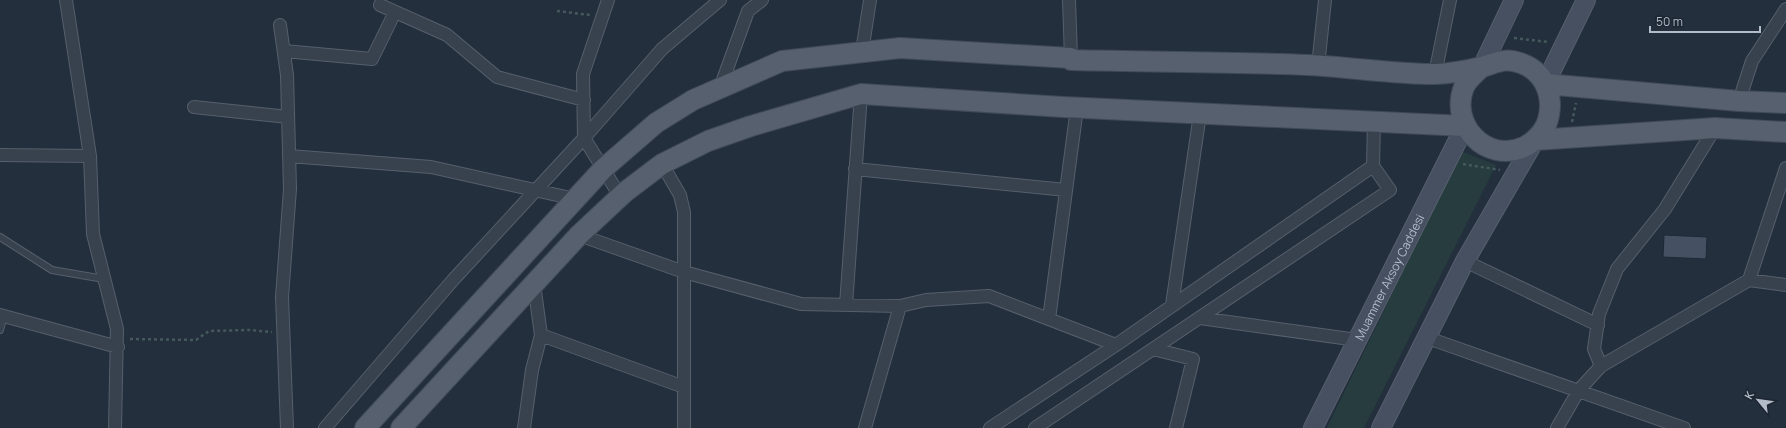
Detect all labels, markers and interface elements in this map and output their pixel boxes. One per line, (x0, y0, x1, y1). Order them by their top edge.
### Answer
scale bar (1650, 8, 1760, 34)
text: 50 m (1656, 13, 1683, 30)
street label: Muammer Aksoy Caddesi (1350, 211, 1428, 343)
north arrow (1738, 380, 1778, 420)
text: K (1741, 387, 1758, 402)

